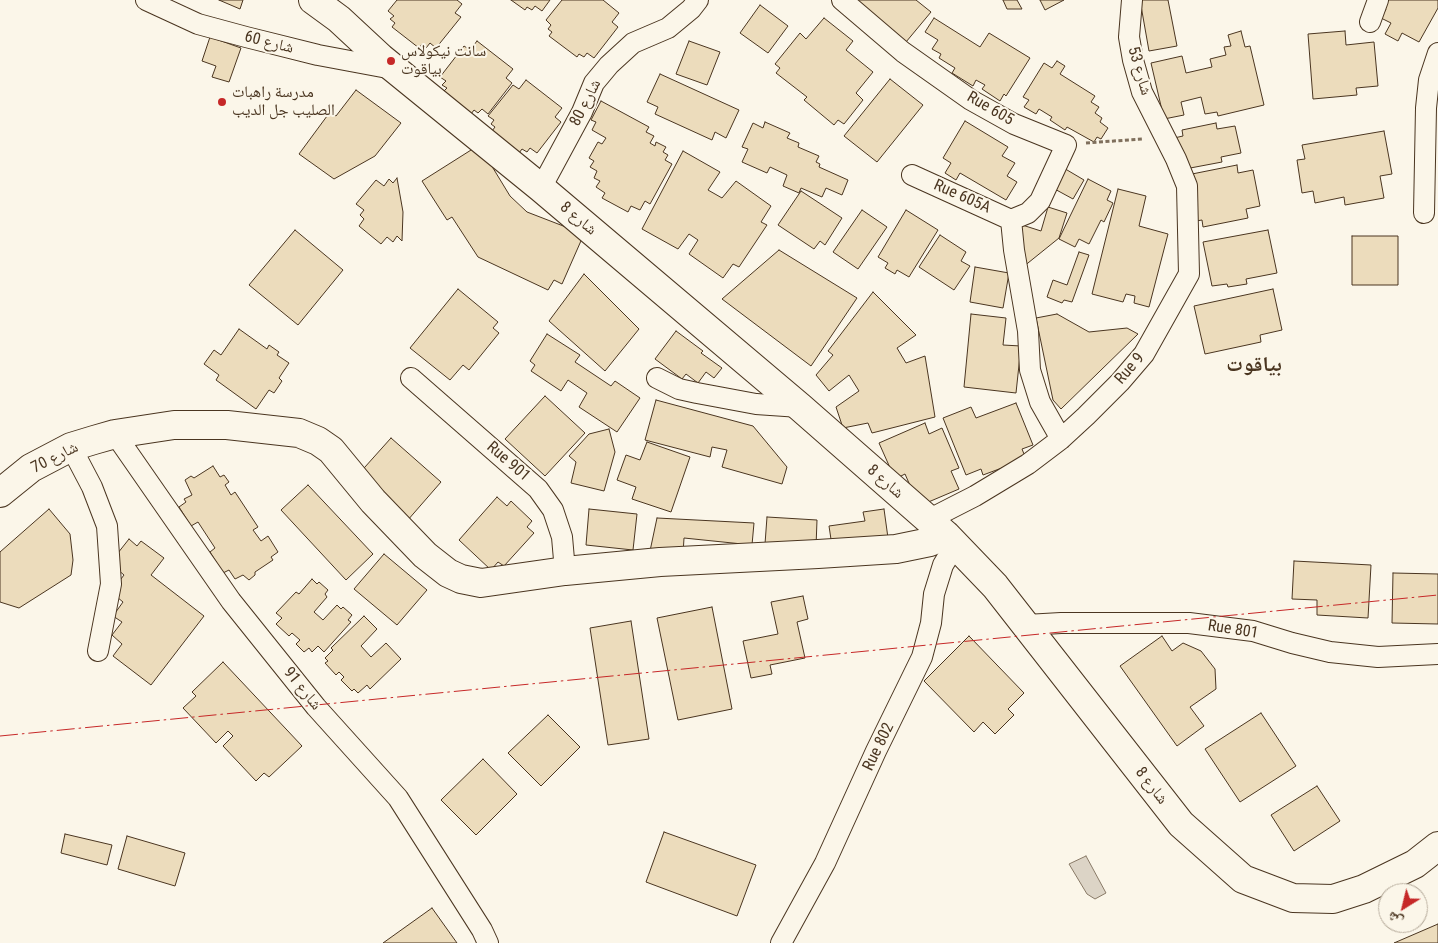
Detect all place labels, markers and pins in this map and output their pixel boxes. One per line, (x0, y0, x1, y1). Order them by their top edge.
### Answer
place label: سانت نيكولاس بياقوت (401, 42, 486, 80)
marker: سانت نيكولاس بياقوت (385, 55, 397, 67)
place label: مدرسة راهبات الصليب جل الديب (232, 83, 335, 121)
marker: مدرسة راهبات الصليب جل الديب (216, 96, 228, 108)

